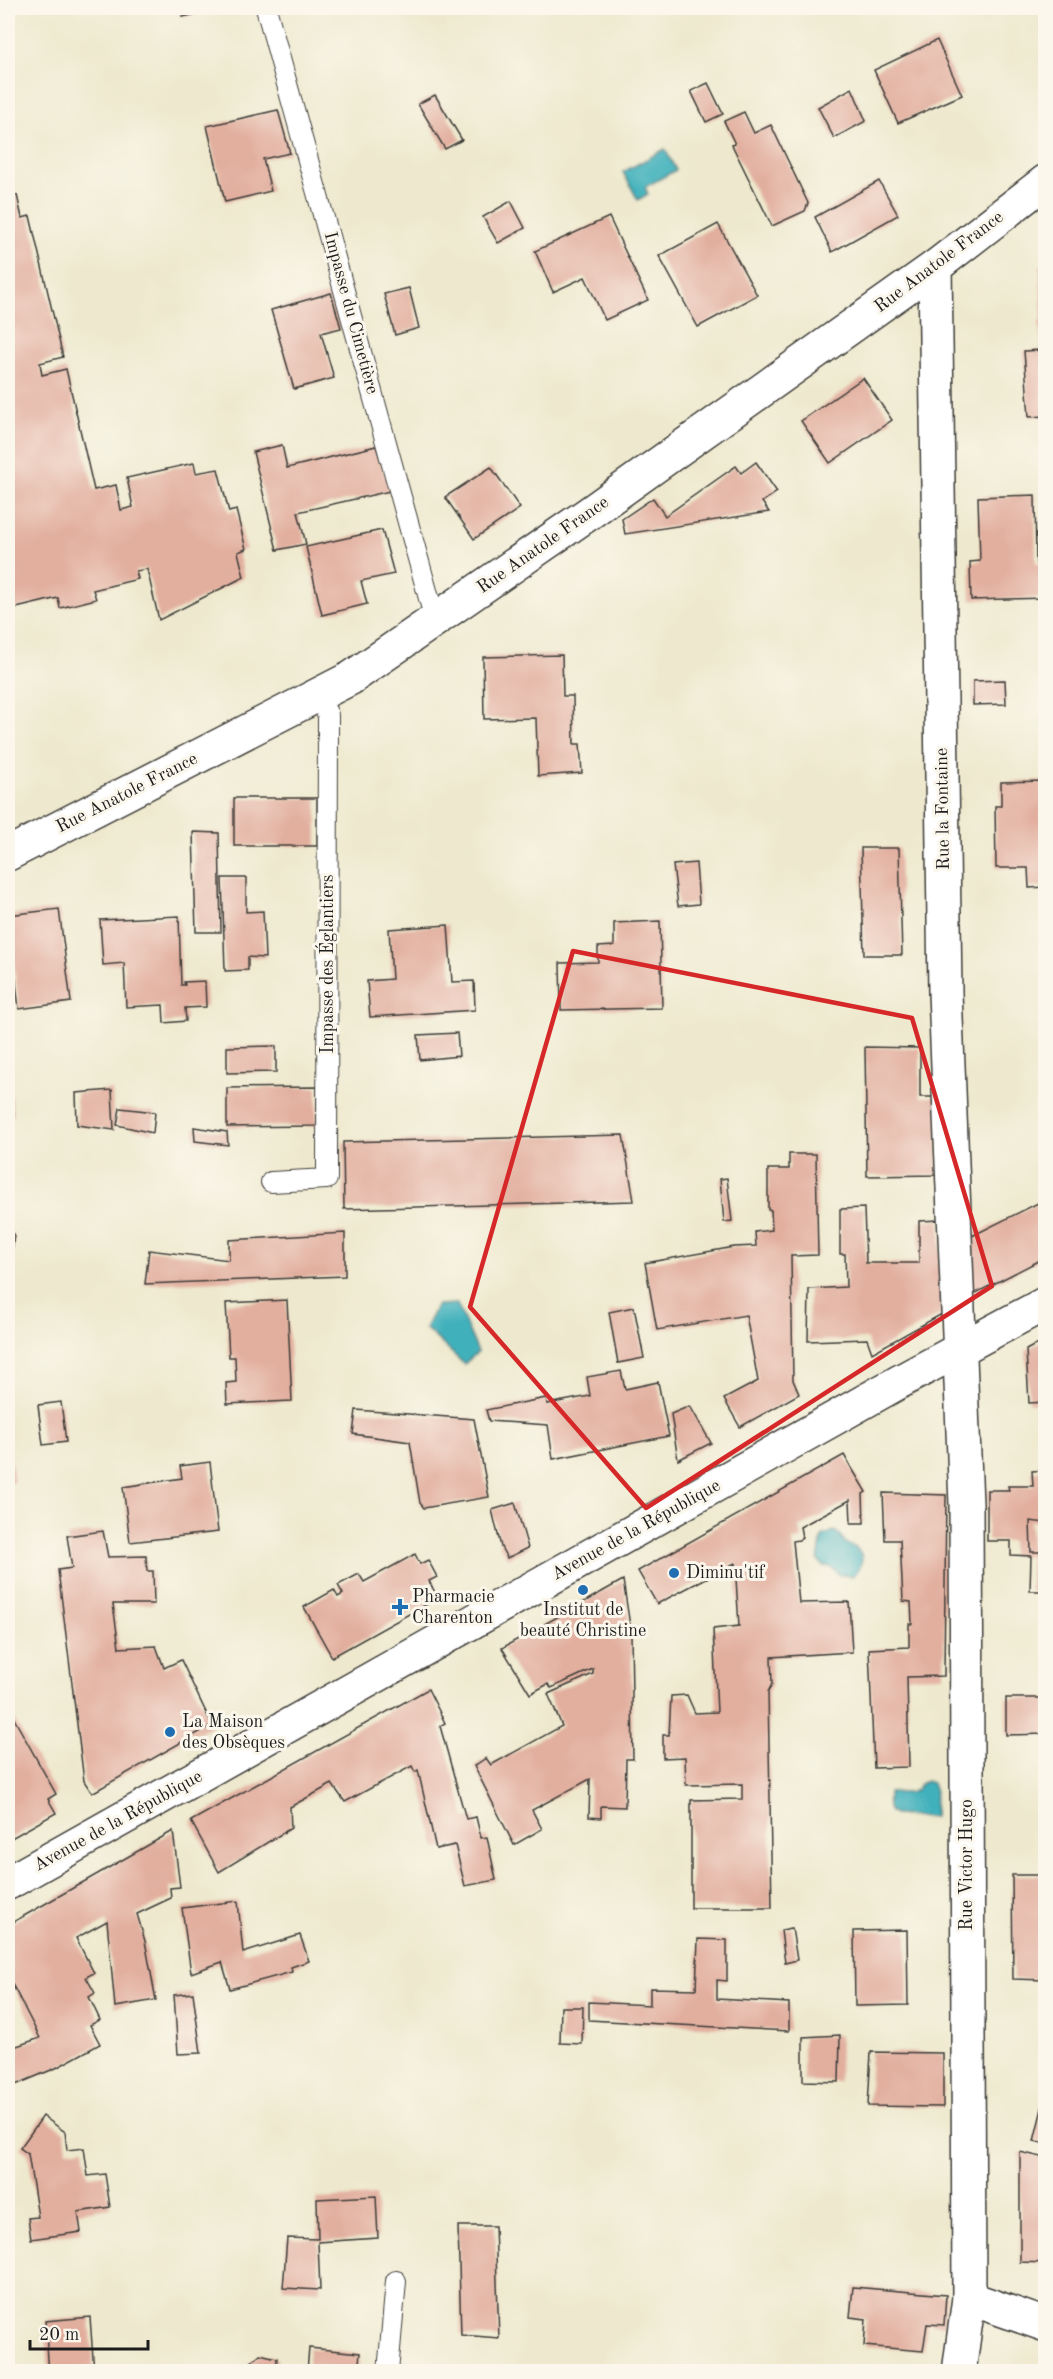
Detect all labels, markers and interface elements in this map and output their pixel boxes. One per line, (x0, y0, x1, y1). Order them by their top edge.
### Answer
street label: Rue Anatole France (871, 208, 1007, 316)
street label: Impasse du Cimetière (321, 230, 381, 396)
street label: Rue Anatole France (474, 493, 612, 597)
street label: Rue la Fontaine (933, 748, 953, 870)
street label: Rue Anatole France (53, 750, 201, 836)
street label: Impasse des Églantiers (315, 874, 337, 1054)
street label: Avenue de la République (549, 1476, 723, 1584)
place label: Diminu'tif (686, 1564, 766, 1582)
marker: Diminu'tif (667, 1566, 681, 1580)
marker: Institut de beauté Christine (576, 1583, 590, 1597)
place label: Pharmacie Charenton (412, 1588, 494, 1627)
marker: Pharmacie Charenton (393, 1600, 407, 1614)
place label: Institut de beauté Christine (520, 1601, 646, 1640)
place label: La Maison des Obsèques (182, 1713, 285, 1752)
marker: La Maison des Obsèques (163, 1725, 177, 1739)
street label: Avenue de la République (31, 1767, 205, 1875)
street label: Rue Victor Hugo (958, 1799, 976, 1931)
scale bar (30, 2313, 148, 2351)
text: 20 m (39, 2326, 79, 2344)

